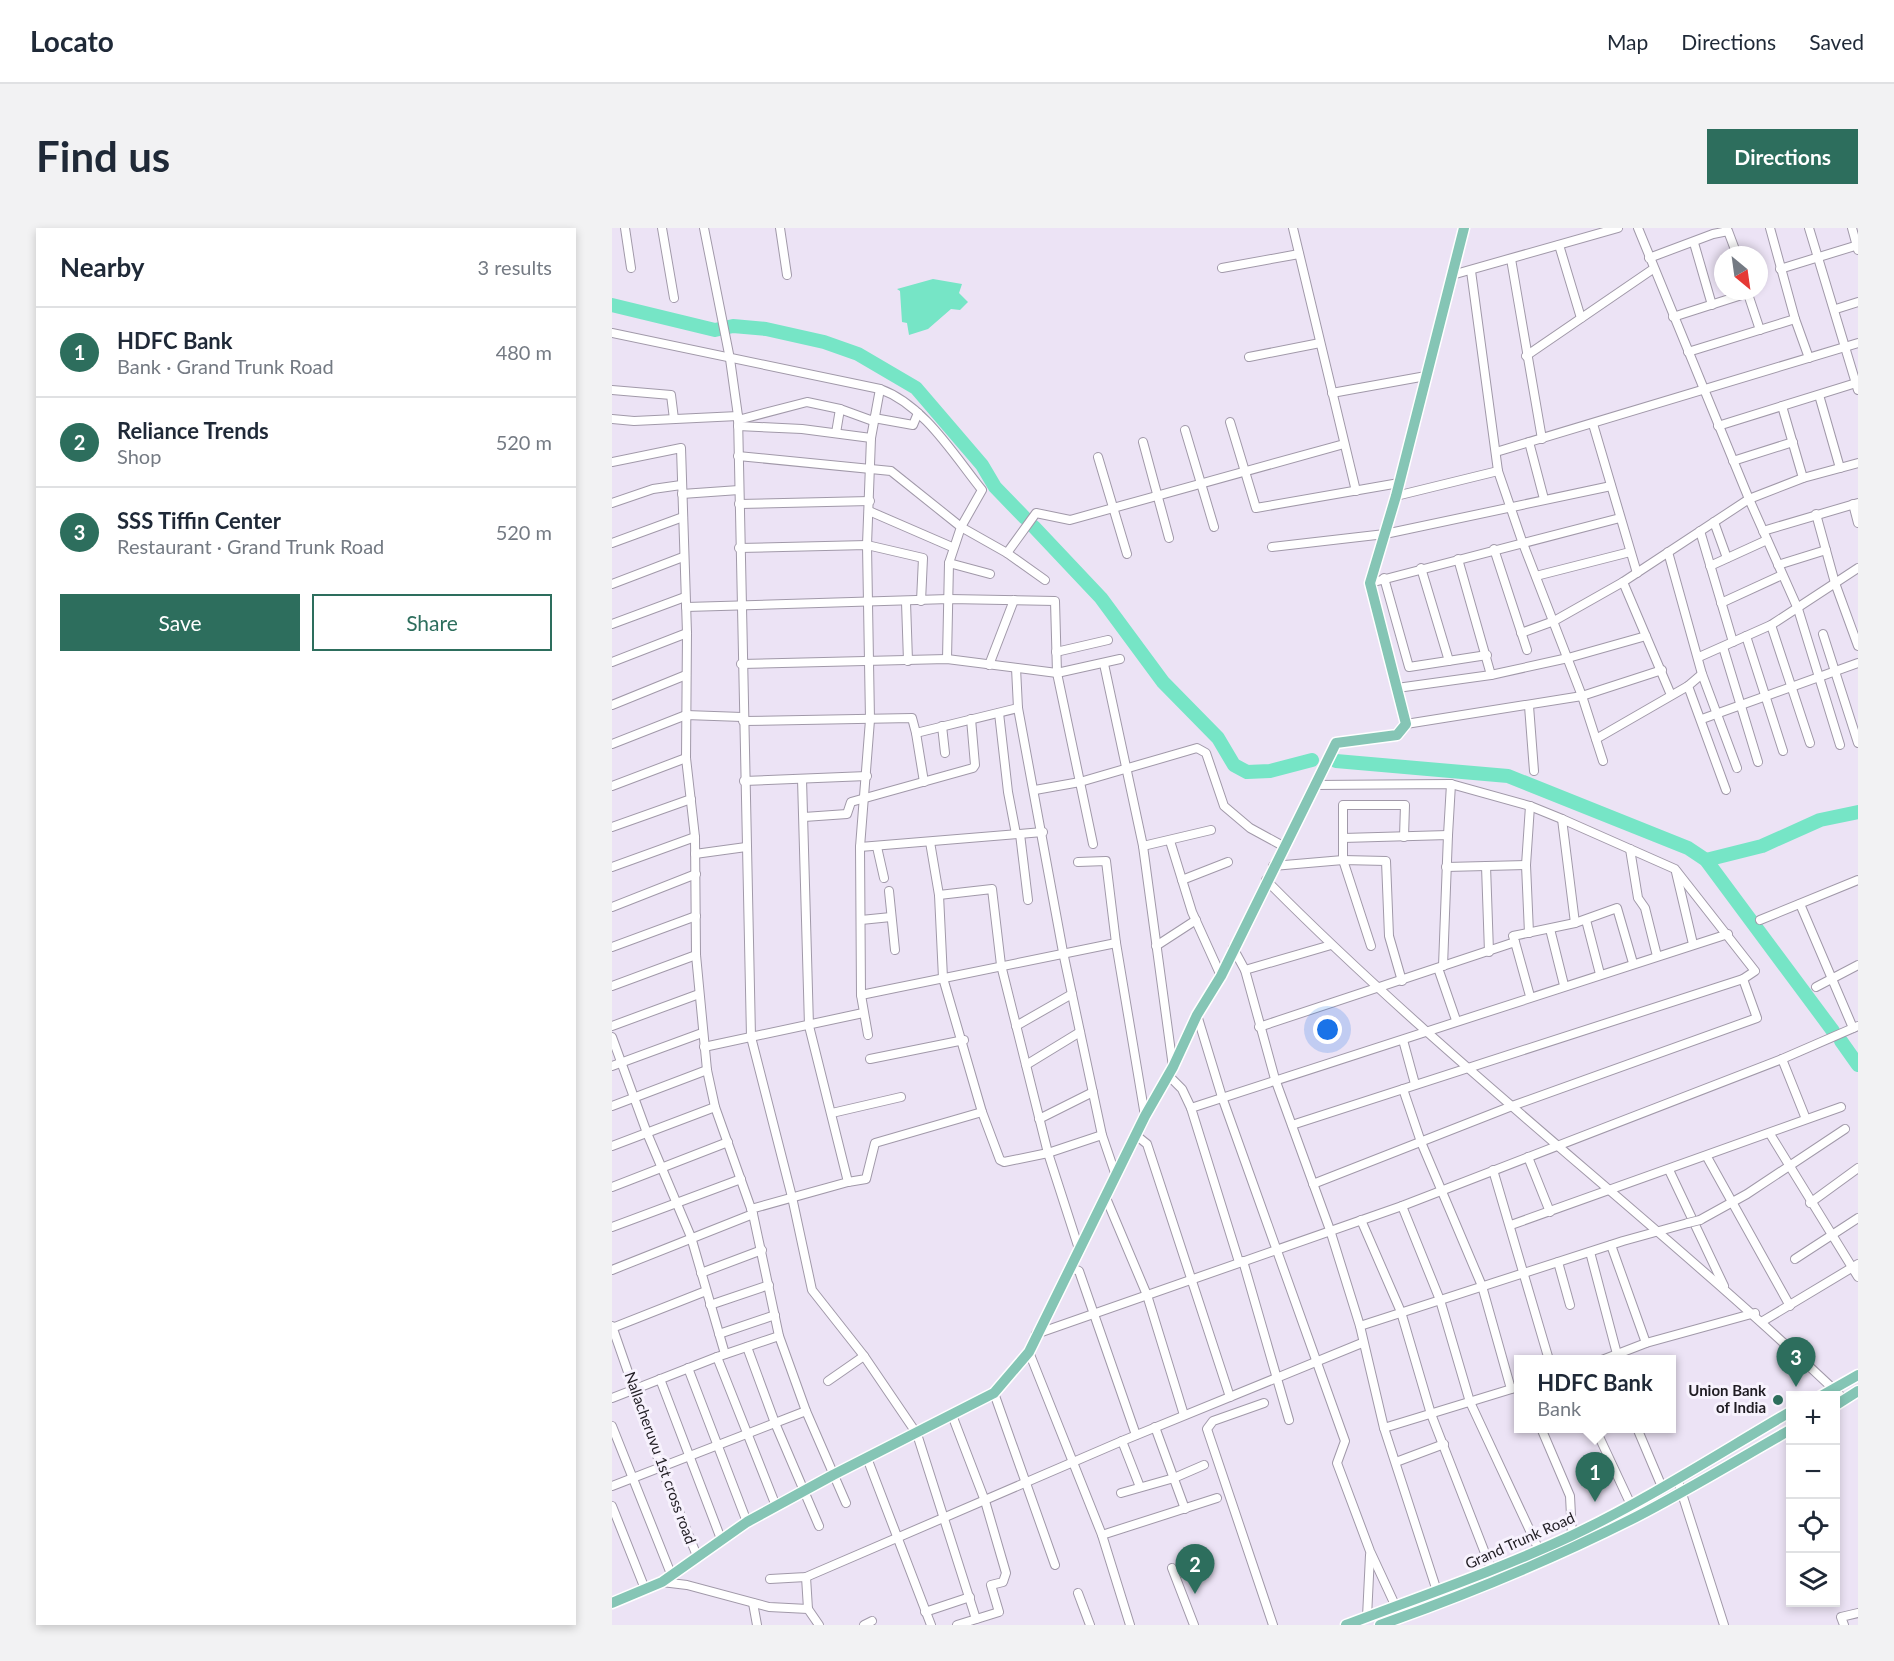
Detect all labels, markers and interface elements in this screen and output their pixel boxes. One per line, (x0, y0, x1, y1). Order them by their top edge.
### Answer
text: Locato (30, 24, 114, 58)
text: Map (1607, 29, 1648, 54)
text: Directions (1681, 29, 1776, 54)
text: Saved (1809, 29, 1864, 54)
button: Directions (1707, 129, 1858, 184)
text: Find us (36, 131, 170, 181)
north arrow (1714, 246, 1768, 300)
text: Nearby (60, 251, 145, 283)
text: 3 results (477, 255, 552, 279)
text: HDFC Bank (117, 327, 233, 354)
text: 1 (74, 340, 85, 364)
text: 480 m (496, 340, 552, 364)
text: Bank · Grand Trunk Road (117, 354, 334, 378)
text: Reliance Trends (117, 417, 269, 444)
text: 2 (74, 430, 85, 454)
text: 520 m (496, 430, 552, 454)
text: Shop (117, 444, 161, 468)
text: SSS Tiffin Center (117, 507, 281, 534)
text: 3 (74, 520, 85, 544)
text: 520 m (496, 520, 552, 544)
text: Restaurant · Grand Trunk Road (117, 534, 384, 558)
button: Save (60, 594, 300, 651)
button: Share (312, 594, 552, 651)
your location (1313, 1015, 1342, 1044)
pin: 3 (1776, 1338, 1816, 1387)
popup (1514, 1355, 1676, 1433)
street label: Nallacheruvu 1st cross road (621, 1369, 701, 1546)
text: HDFC Bank (1537, 1369, 1653, 1396)
place label: Union Bank of India (1688, 1381, 1767, 1416)
map controls (1786, 1391, 1840, 1607)
button: + (1786, 1391, 1840, 1445)
marker: Union Bank of India (1771, 1393, 1785, 1407)
text: Bank (1537, 1396, 1581, 1420)
button: − (1786, 1445, 1840, 1499)
pin: 1 (1576, 1452, 1614, 1502)
button: locate (1786, 1499, 1840, 1553)
street label: Grand Trunk Road (1462, 1508, 1577, 1572)
pin: 2 (1176, 1544, 1214, 1594)
button: layers (1786, 1553, 1840, 1607)

